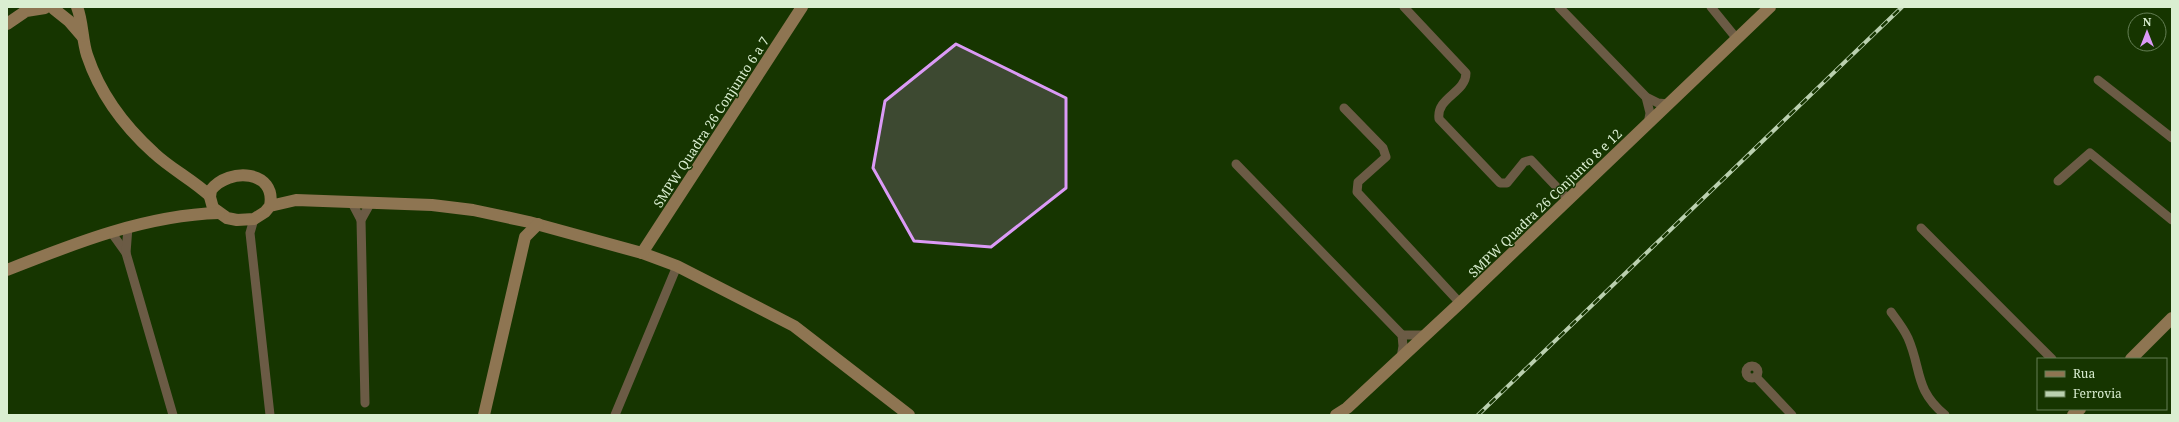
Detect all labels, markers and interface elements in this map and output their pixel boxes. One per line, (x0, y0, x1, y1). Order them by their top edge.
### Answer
north arrow (2127, 12, 2167, 52)
text: N (2143, 14, 2152, 29)
street label: SMPW Quadra 26 Conjunto 6 a 7 (649, 33, 773, 211)
street label: SMPW Quadra 26 Conjunto 8 e 12 (1464, 125, 1626, 281)
legend (2037, 358, 2167, 410)
text: Rua (2073, 365, 2095, 382)
text: Ferrovia (2073, 385, 2122, 402)

